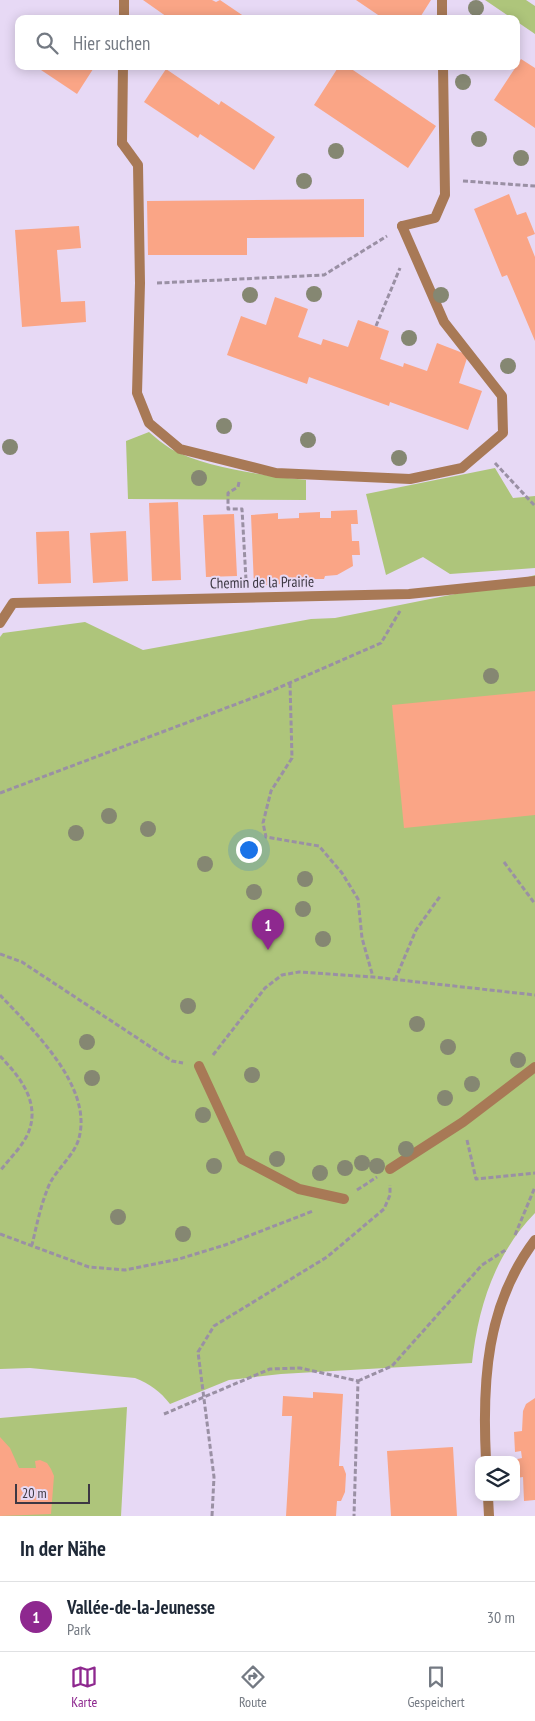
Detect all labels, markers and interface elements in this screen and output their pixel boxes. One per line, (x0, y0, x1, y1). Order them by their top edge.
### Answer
search box (15, 15, 520, 70)
icon: search (33, 29, 61, 57)
text: Hier suchen (73, 31, 150, 55)
street label: Chemin de la Prairie (210, 572, 314, 592)
your location (236, 837, 262, 863)
pin: 1 (252, 909, 284, 950)
map controls (475, 1456, 520, 1501)
button: layers (475, 1456, 520, 1501)
scale bar (15, 1481, 90, 1504)
text: 20 m (22, 1484, 47, 1502)
text: In der Nähe (20, 1535, 106, 1562)
text: Vallée-de-la-Jeunesse (67, 1595, 215, 1619)
text: 1 (32, 1607, 40, 1627)
text: 30 m (487, 1607, 515, 1627)
text: Park (67, 1619, 91, 1639)
tab: Karte (70, 1663, 98, 1711)
tab: Route (239, 1663, 267, 1711)
tab: Gespeichert (407, 1663, 465, 1711)

